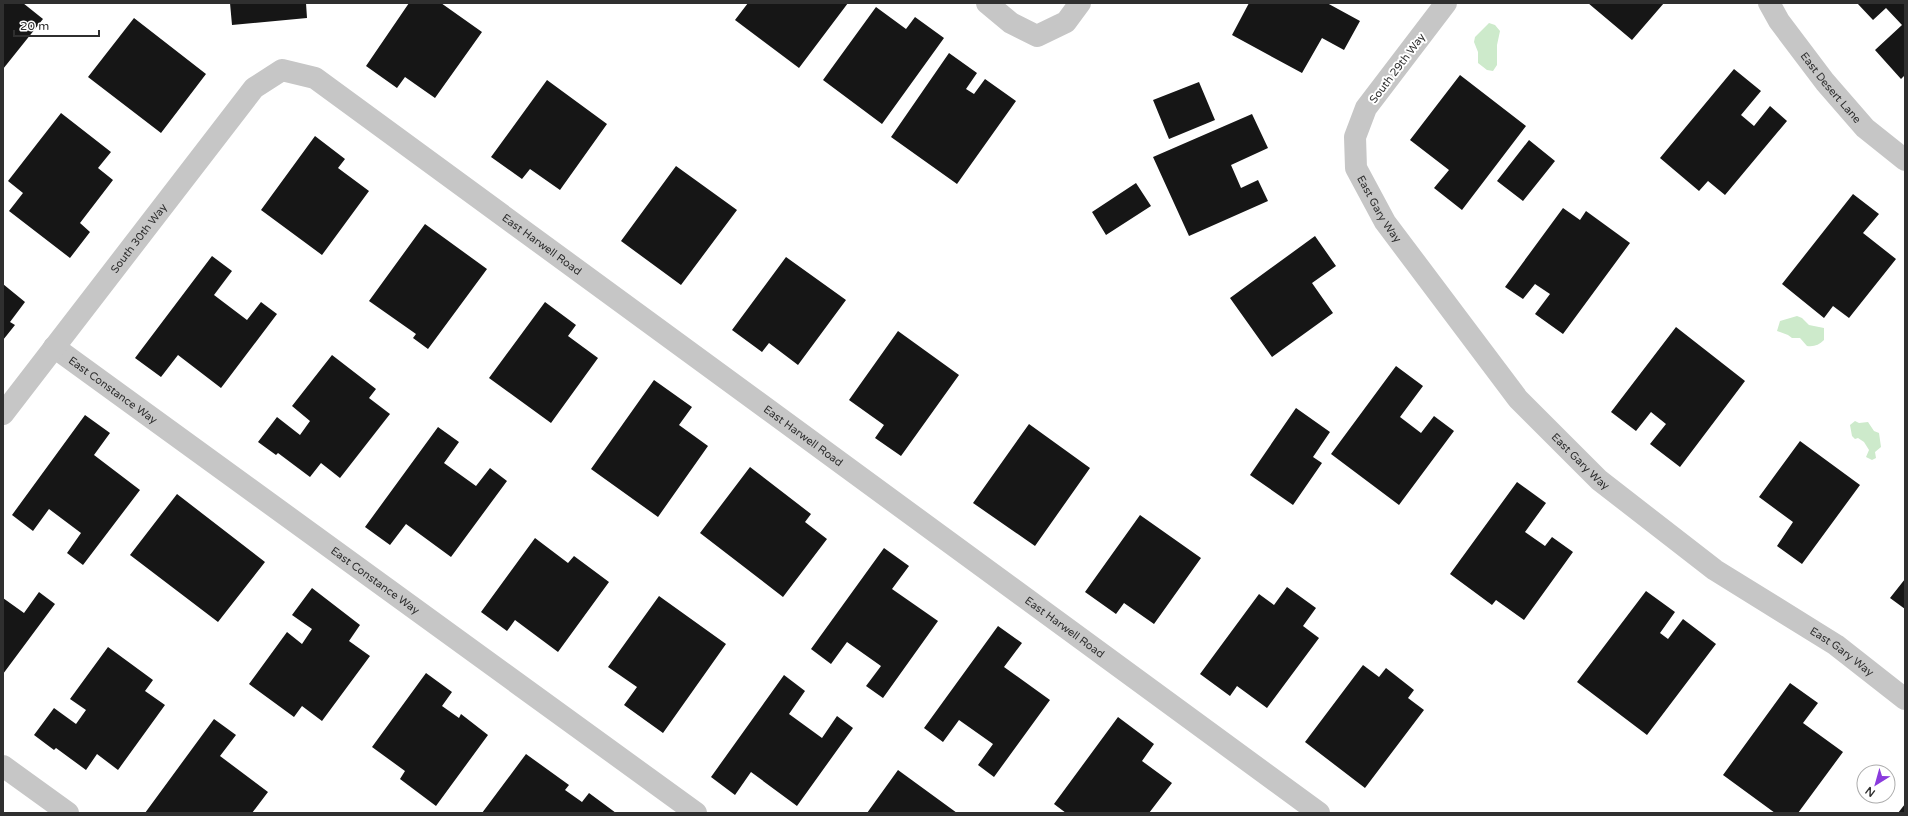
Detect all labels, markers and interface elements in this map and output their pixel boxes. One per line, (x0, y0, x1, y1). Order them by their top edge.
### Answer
scale bar (14, 12, 99, 38)
text: 20 m (20, 19, 49, 33)
street label: South 29th Way (1367, 31, 1428, 106)
street label: East Desert Lane (1798, 50, 1864, 126)
street label: East Gary Way (1354, 173, 1404, 245)
street label: South 30th Way (108, 201, 170, 276)
street label: East Harwell Road (499, 211, 584, 278)
street label: East Constance Way (66, 354, 160, 427)
street label: East Harwell Road (761, 403, 845, 469)
street label: East Gary Way (1549, 430, 1612, 493)
street label: East Constance Way (328, 544, 422, 617)
street label: East Harwell Road (1022, 594, 1107, 661)
street label: East Gary Way (1807, 624, 1876, 679)
north arrow (1856, 764, 1896, 804)
text: N (1863, 784, 1878, 799)

